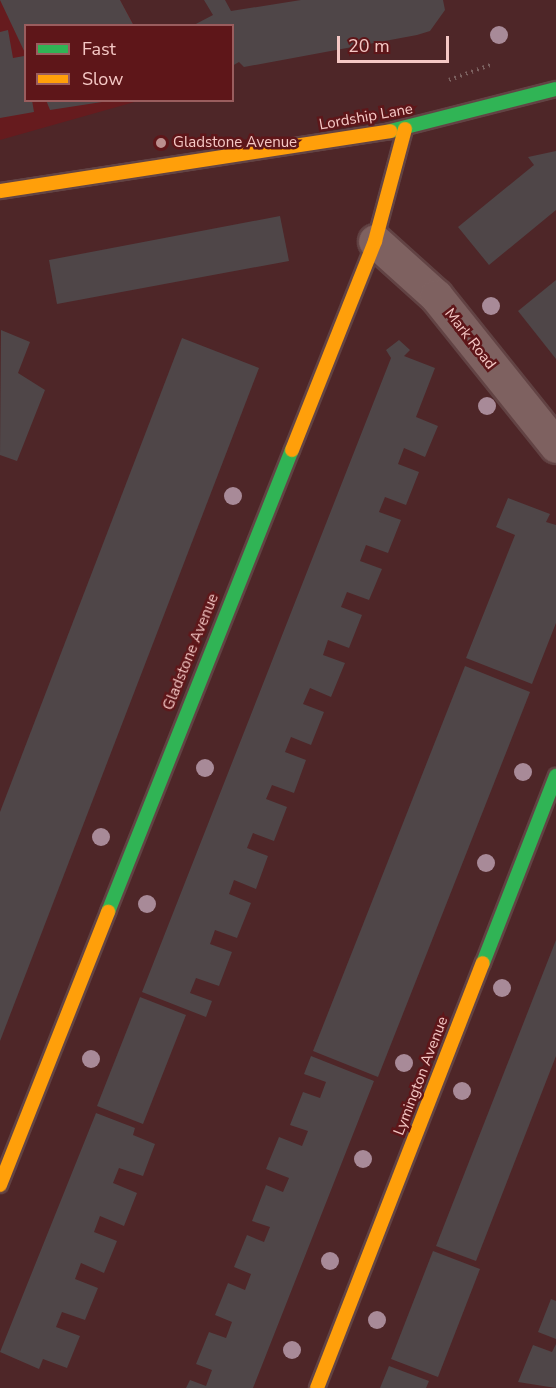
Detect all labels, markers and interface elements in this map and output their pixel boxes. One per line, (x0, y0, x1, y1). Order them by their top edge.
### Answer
legend (24, 24, 234, 102)
scale bar (340, 24, 452, 62)
text: 20 m (348, 34, 390, 58)
text: Fast (82, 37, 116, 61)
text: Slow (82, 67, 123, 91)
street label: Lordship Lane (318, 100, 414, 134)
place label: Gladstone Avenue (173, 134, 297, 152)
marker: Gladstone Avenue (154, 136, 168, 150)
street label: Mark Road (441, 305, 499, 373)
street label: Gladstone Avenue (159, 591, 223, 713)
street label: Lymington Avenue (390, 1014, 452, 1138)

